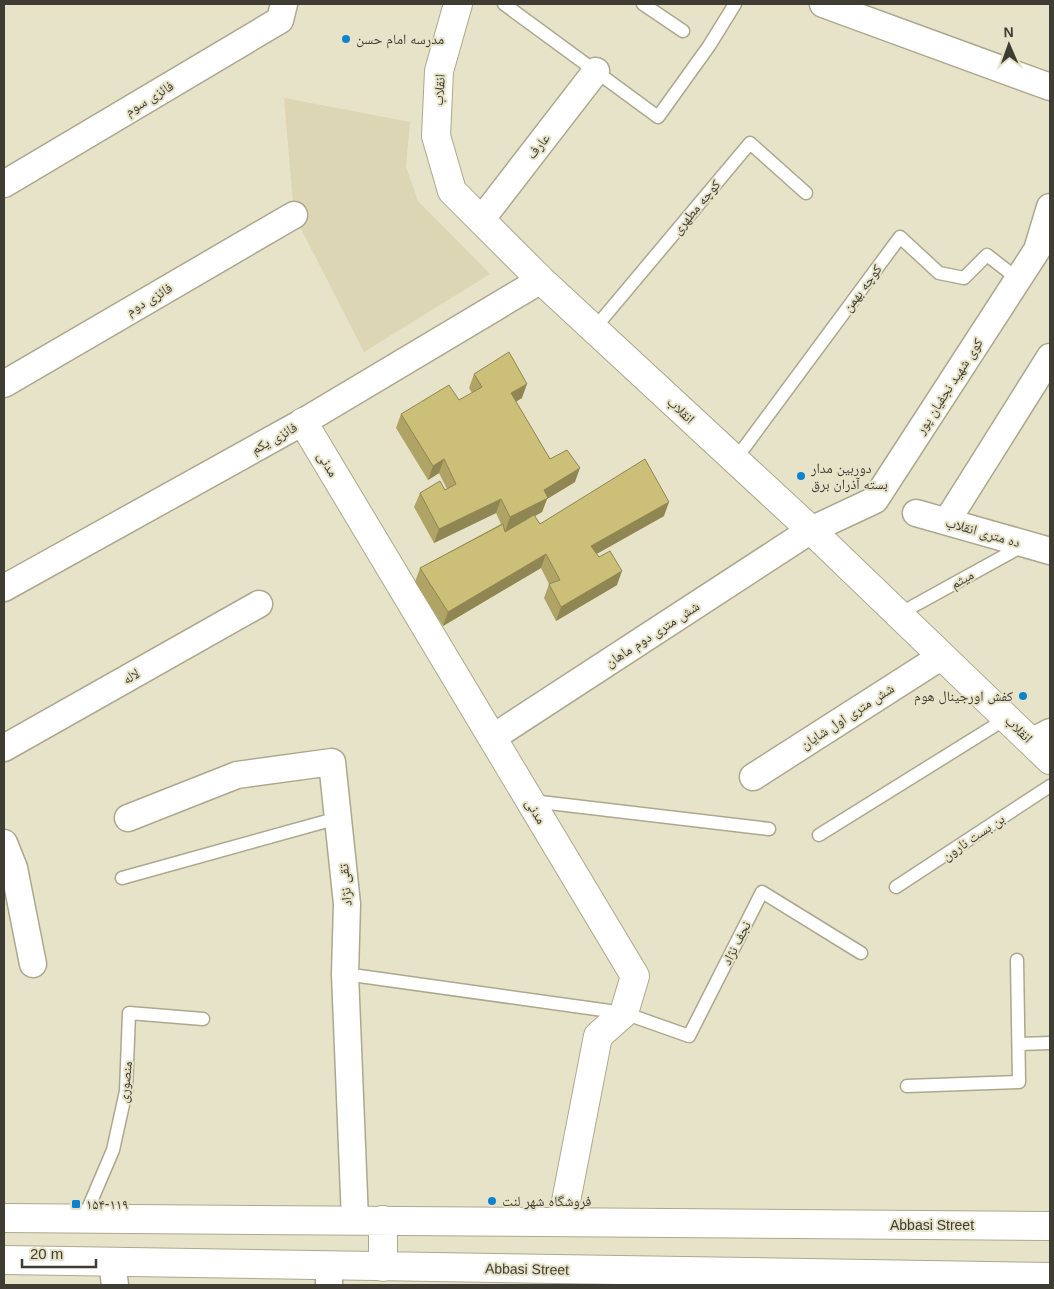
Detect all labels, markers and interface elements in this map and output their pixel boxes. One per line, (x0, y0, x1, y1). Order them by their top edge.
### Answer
north arrow (984, 20, 1034, 70)
text: N (1003, 24, 1014, 40)
place label: مدرسه امام حسن (356, 31, 444, 49)
marker: مدرسه امام حسن (340, 33, 352, 45)
street label: انقلاب (430, 74, 449, 107)
street label: فائزی سوم (122, 77, 177, 121)
street label: عارف (523, 130, 554, 163)
street label: کوچه مطهری (669, 176, 724, 238)
street label: کوچه بهمن (839, 261, 886, 315)
street label: فائزی دوم (123, 279, 176, 320)
street label: کوی شهید نجفیان پور (912, 335, 987, 438)
street label: انقلاب (664, 393, 698, 427)
street label: فائزی یکم (248, 419, 301, 459)
street label: مدنی (313, 449, 342, 480)
place label: دوربین مدار بسته آذران برق (810, 460, 888, 493)
marker: دوربین مدار بسته آذران برق (795, 470, 807, 482)
street label: ده متری انقلاب (944, 514, 1022, 551)
street label: میثم (948, 566, 977, 594)
street label: شش متری دوم ماهان (602, 598, 703, 672)
street label: لاله (120, 665, 142, 687)
street label: شش متری اول شایان (797, 680, 897, 753)
place label: کفش اورجینال هوم (914, 688, 1013, 706)
marker: کفش اورجینال هوم (1017, 690, 1029, 702)
street label: انقلاب (1002, 712, 1036, 746)
street label: مدنی (521, 796, 550, 827)
street label: بن بست نارون (939, 810, 1008, 865)
street label: تقی نژاد (335, 863, 356, 907)
street label: نجف نژاد (718, 918, 755, 968)
street label: منصوری (115, 1060, 136, 1104)
place label: فروشگاه شهر لنت (502, 1193, 592, 1210)
marker: فروشگاه شهر لنت (486, 1195, 498, 1207)
place label: ۱۵۴-۱۱۹ (86, 1196, 128, 1212)
marker: ۱۵۴-۱۱۹ (70, 1198, 82, 1210)
street label: Abbasi Street (890, 1217, 974, 1233)
scale bar (22, 1236, 96, 1268)
text: 20 m (30, 1245, 63, 1262)
street label: Abbasi Street (485, 1260, 569, 1278)

